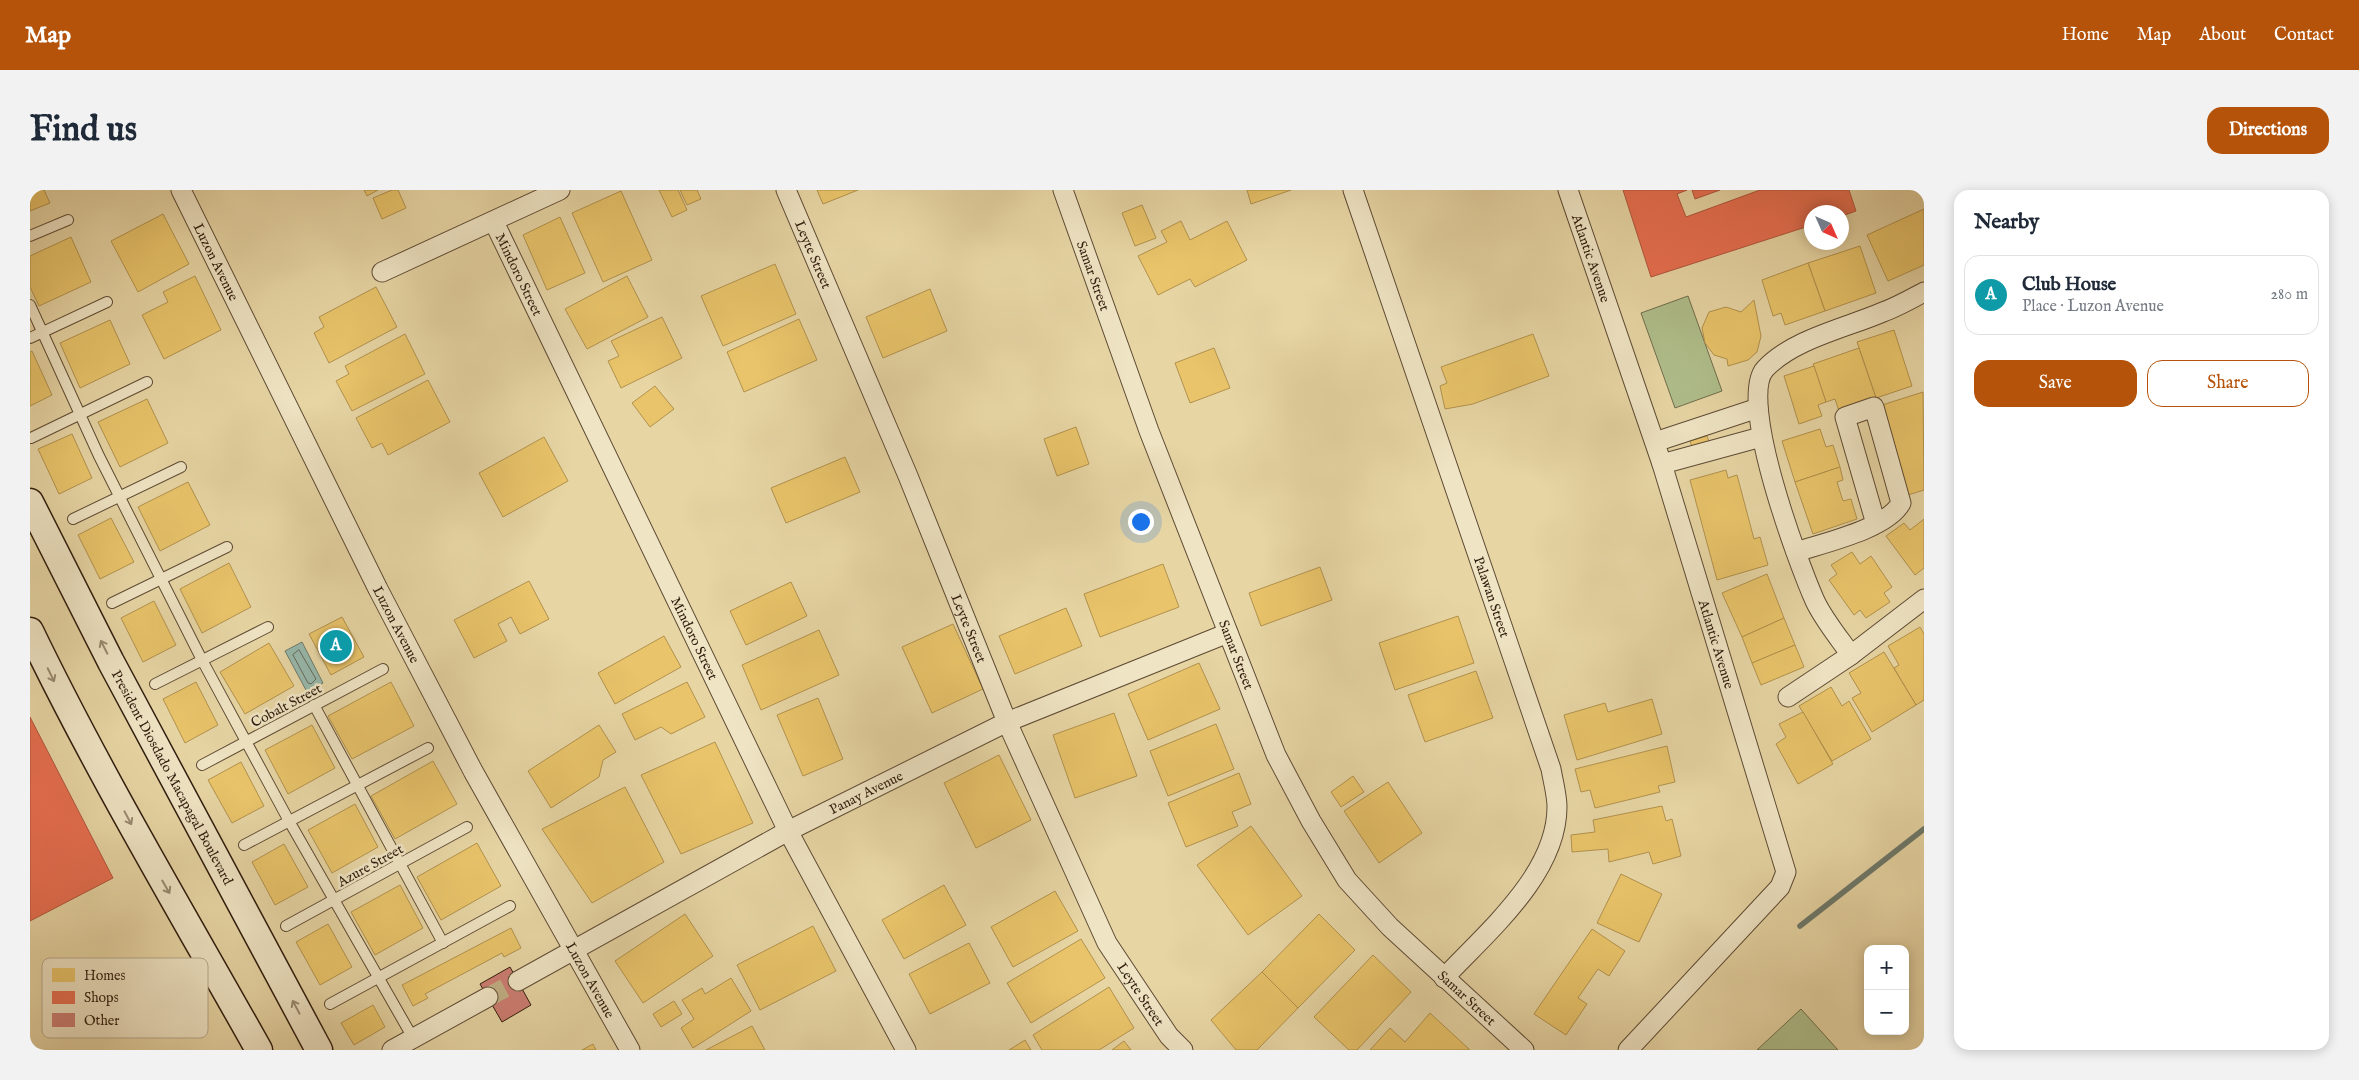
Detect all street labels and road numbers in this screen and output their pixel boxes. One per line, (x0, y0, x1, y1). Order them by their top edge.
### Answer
street label: Atlantic Avenue (1567, 211, 1614, 305)
street label: Leyte Street (790, 218, 835, 292)
street label: Luzon Avenue (189, 220, 243, 305)
street label: Mindoro Street (491, 230, 546, 319)
street label: Samar Street (1072, 239, 1113, 314)
street label: Palawan Street (1469, 554, 1513, 640)
street label: Luzon Avenue (368, 583, 423, 667)
street label: Leyte Street (946, 592, 990, 666)
street label: Mindoro Street (666, 594, 722, 683)
street label: Atlantic Avenue (1694, 597, 1738, 692)
street label: Samar Street (1214, 618, 1257, 692)
street label: President Diosdado Macapagal Boulevard (107, 667, 237, 889)
street label: Cobalt Street (248, 680, 325, 732)
street label: Panay Avenue (827, 767, 907, 819)
street label: Azure Street (333, 840, 407, 892)
street label: Luzon Avenue (561, 939, 619, 1022)
street label: Leyte Street (1113, 959, 1168, 1030)
street label: Samar Street (1433, 967, 1500, 1030)

